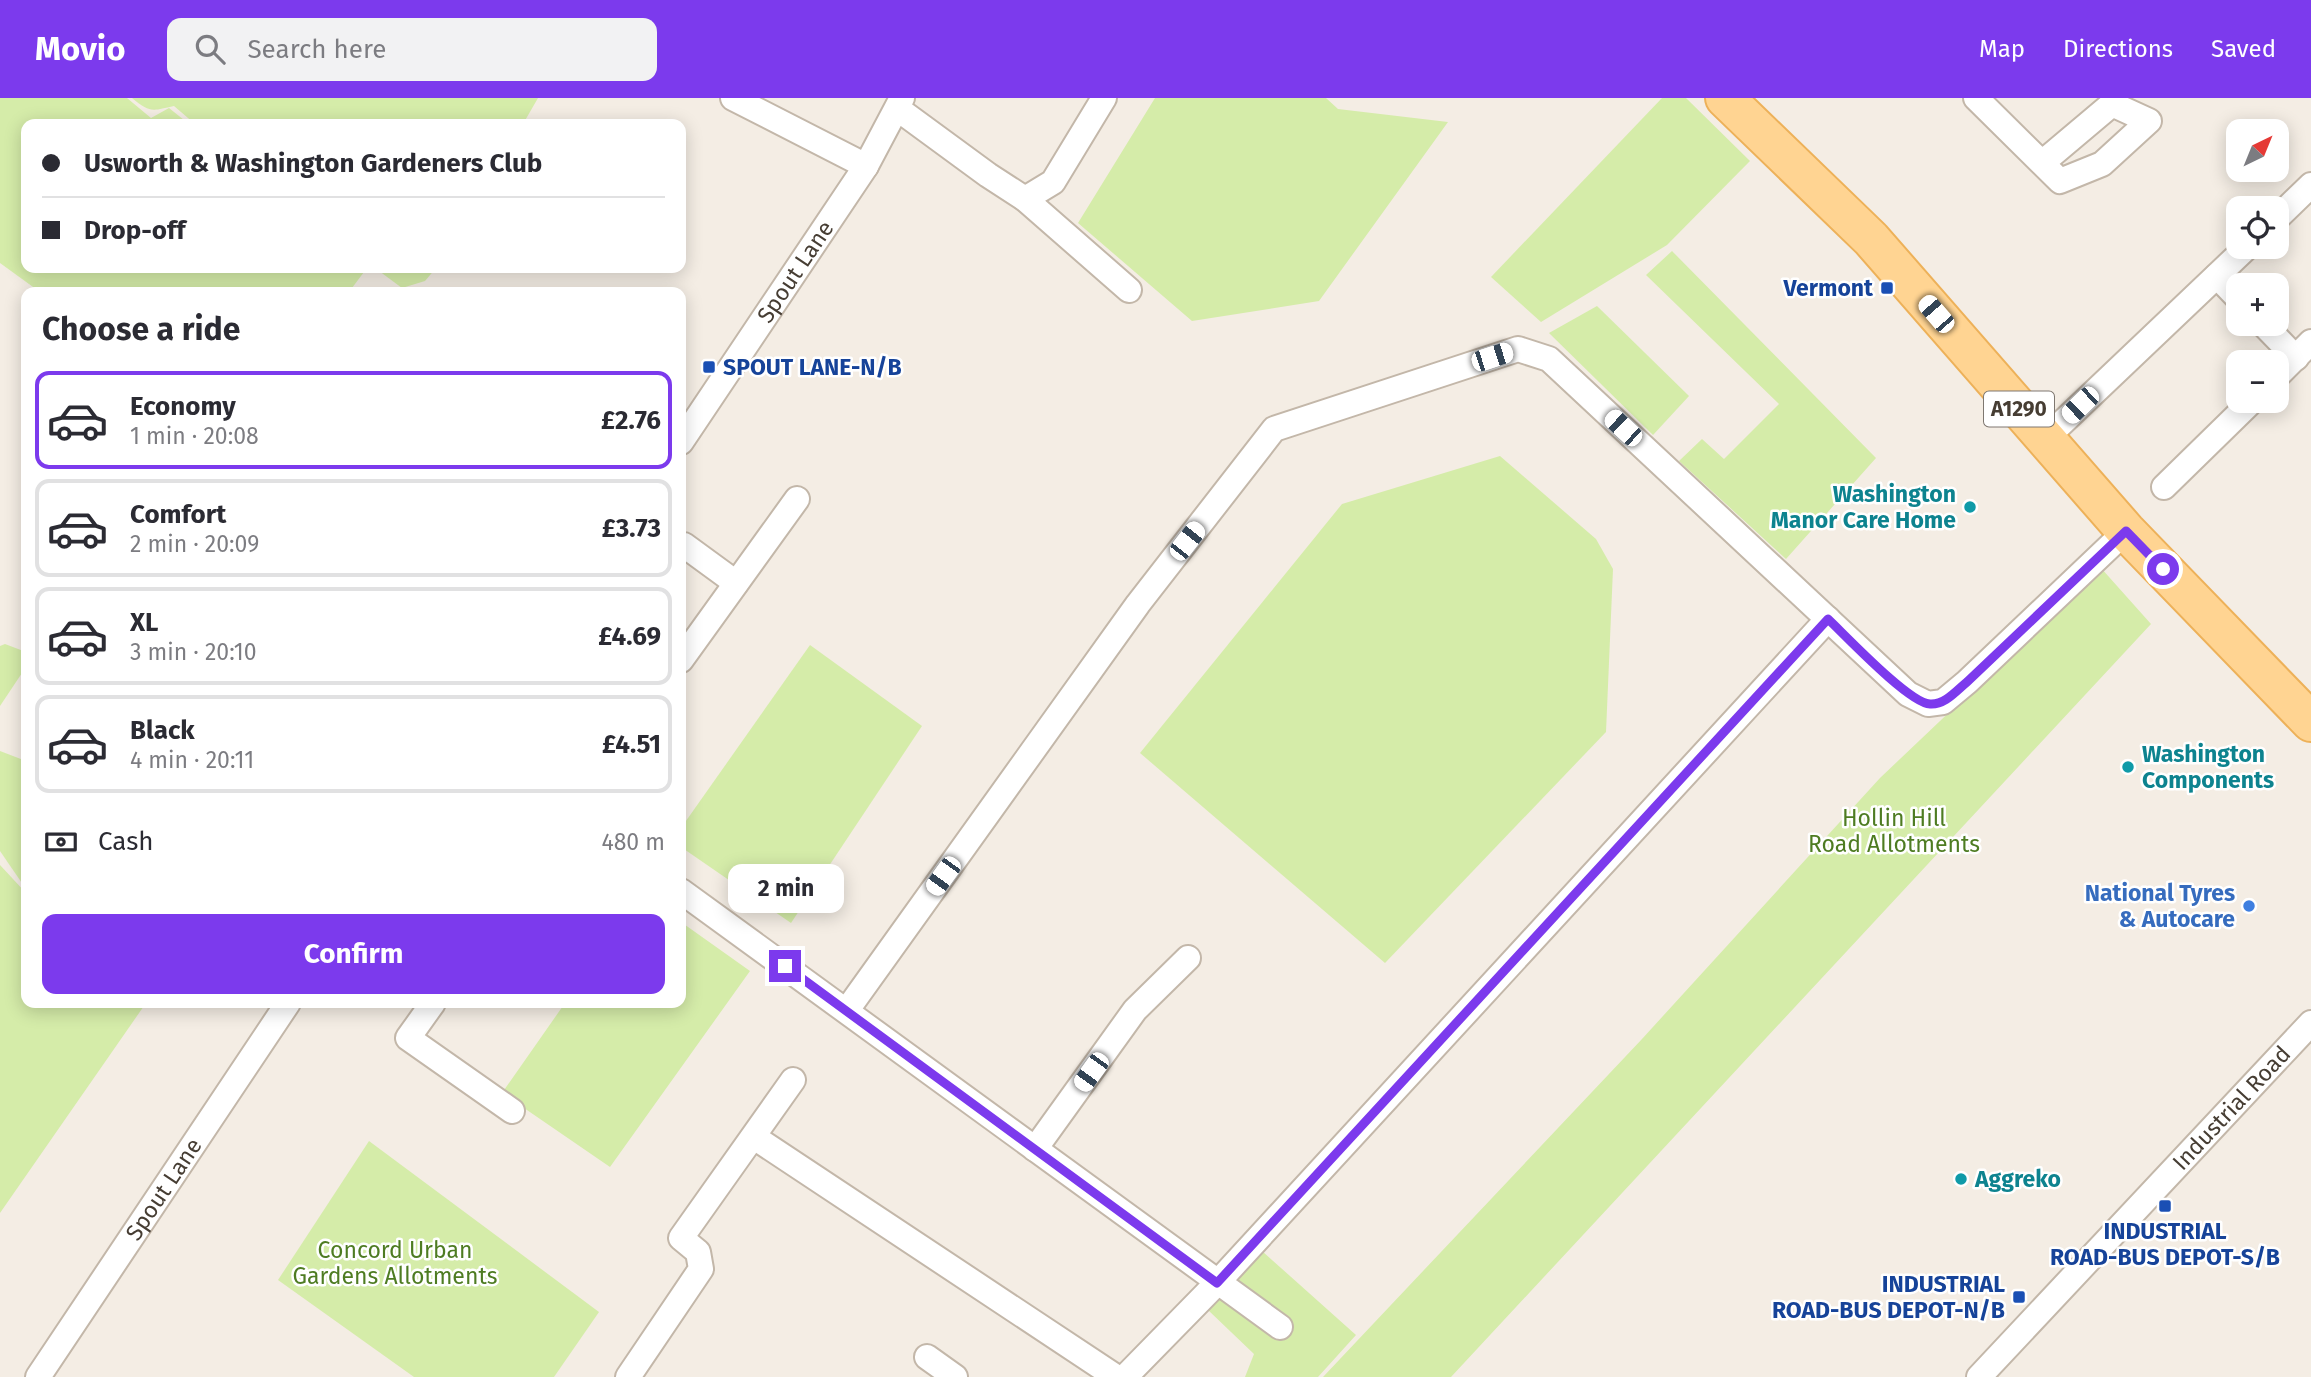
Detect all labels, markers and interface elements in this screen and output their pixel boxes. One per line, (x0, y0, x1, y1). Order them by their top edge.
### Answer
search box (167, 18, 657, 81)
text: Movio (35, 29, 125, 69)
icon: search (191, 30, 229, 68)
text: Search here (247, 34, 386, 65)
text: Map (1979, 35, 2025, 63)
text: Directions (2063, 35, 2173, 63)
text: Saved (2211, 35, 2276, 63)
north arrow (2226, 119, 2289, 182)
map controls (2226, 119, 2289, 413)
text: Usworth & Washington Gardeners Club (84, 148, 542, 179)
button: locate (2226, 196, 2289, 259)
text: Drop-off (84, 215, 186, 246)
street label: Spout Lane (751, 215, 839, 328)
button: + (2226, 273, 2289, 336)
place label: Vermont (1783, 274, 1874, 302)
marker: Vermont (1879, 280, 1895, 296)
car (1915, 291, 1958, 337)
text: Choose a ride (42, 310, 240, 348)
car (1469, 341, 1516, 373)
button: − (2226, 350, 2289, 413)
place label: SPOUT LANE-N/B (723, 353, 902, 381)
marker: SPOUT LANE-N/B (701, 359, 717, 375)
car (2058, 383, 2103, 427)
icon: car (46, 389, 109, 452)
text: Economy (130, 391, 236, 422)
road number: A1290 (1984, 392, 2054, 426)
text: £2.76 (601, 405, 661, 436)
car (1601, 406, 1646, 450)
text: 1 min · 20:08 (130, 422, 259, 450)
place label: Washington Manor Care Home (1771, 480, 1956, 534)
icon: car (46, 497, 109, 560)
text: Comfort (130, 499, 226, 530)
marker: Washington Manor Care Home (1962, 499, 1978, 515)
text: £3.73 (602, 513, 661, 544)
car (1166, 518, 1209, 564)
text: 2 min · 20:09 (130, 530, 259, 558)
route start (2147, 553, 2179, 585)
icon: car (46, 605, 109, 668)
text: XL (130, 607, 158, 638)
text: £4.69 (598, 621, 661, 652)
text: 3 min · 20:10 (130, 638, 257, 666)
icon: car (46, 713, 109, 776)
text: Black (130, 715, 195, 746)
text: £4.51 (602, 729, 661, 760)
place label: Washington Components (2142, 740, 2274, 794)
text: 4 min · 20:11 (130, 746, 254, 774)
marker: Washington Components (2120, 759, 2136, 775)
park label: Hollin Hill Road Allotments (1808, 804, 1980, 858)
icon: cash (42, 823, 80, 861)
text: Cash (98, 826, 154, 857)
text: 480 m (601, 828, 665, 856)
car (923, 853, 964, 899)
callout: 2 min (727, 864, 843, 914)
text: 2 min (758, 874, 814, 902)
place label: National Tyres & Autocare (2085, 879, 2235, 933)
marker: National Tyres & Autocare (2241, 898, 2257, 914)
button: Confirm (42, 914, 665, 994)
route end (769, 950, 801, 982)
street label: Industrial Road (2166, 1040, 2296, 1176)
car (1071, 1049, 1112, 1095)
street label: Spout Lane (119, 1133, 208, 1246)
place label: Aggreko (1974, 1165, 2061, 1193)
marker: Aggreko (1953, 1171, 1969, 1187)
marker: INDUSTRIAL ROAD-BUS DEPOT-S/B (2157, 1198, 2173, 1214)
place label: INDUSTRIAL ROAD-BUS DEPOT-S/B (2050, 1217, 2280, 1271)
park label: Concord Urban Gardens Allotments (293, 1236, 497, 1290)
place label: INDUSTRIAL ROAD-BUS DEPOT-N/B (1772, 1270, 2005, 1324)
marker: INDUSTRIAL ROAD-BUS DEPOT-N/B (2011, 1289, 2027, 1305)

